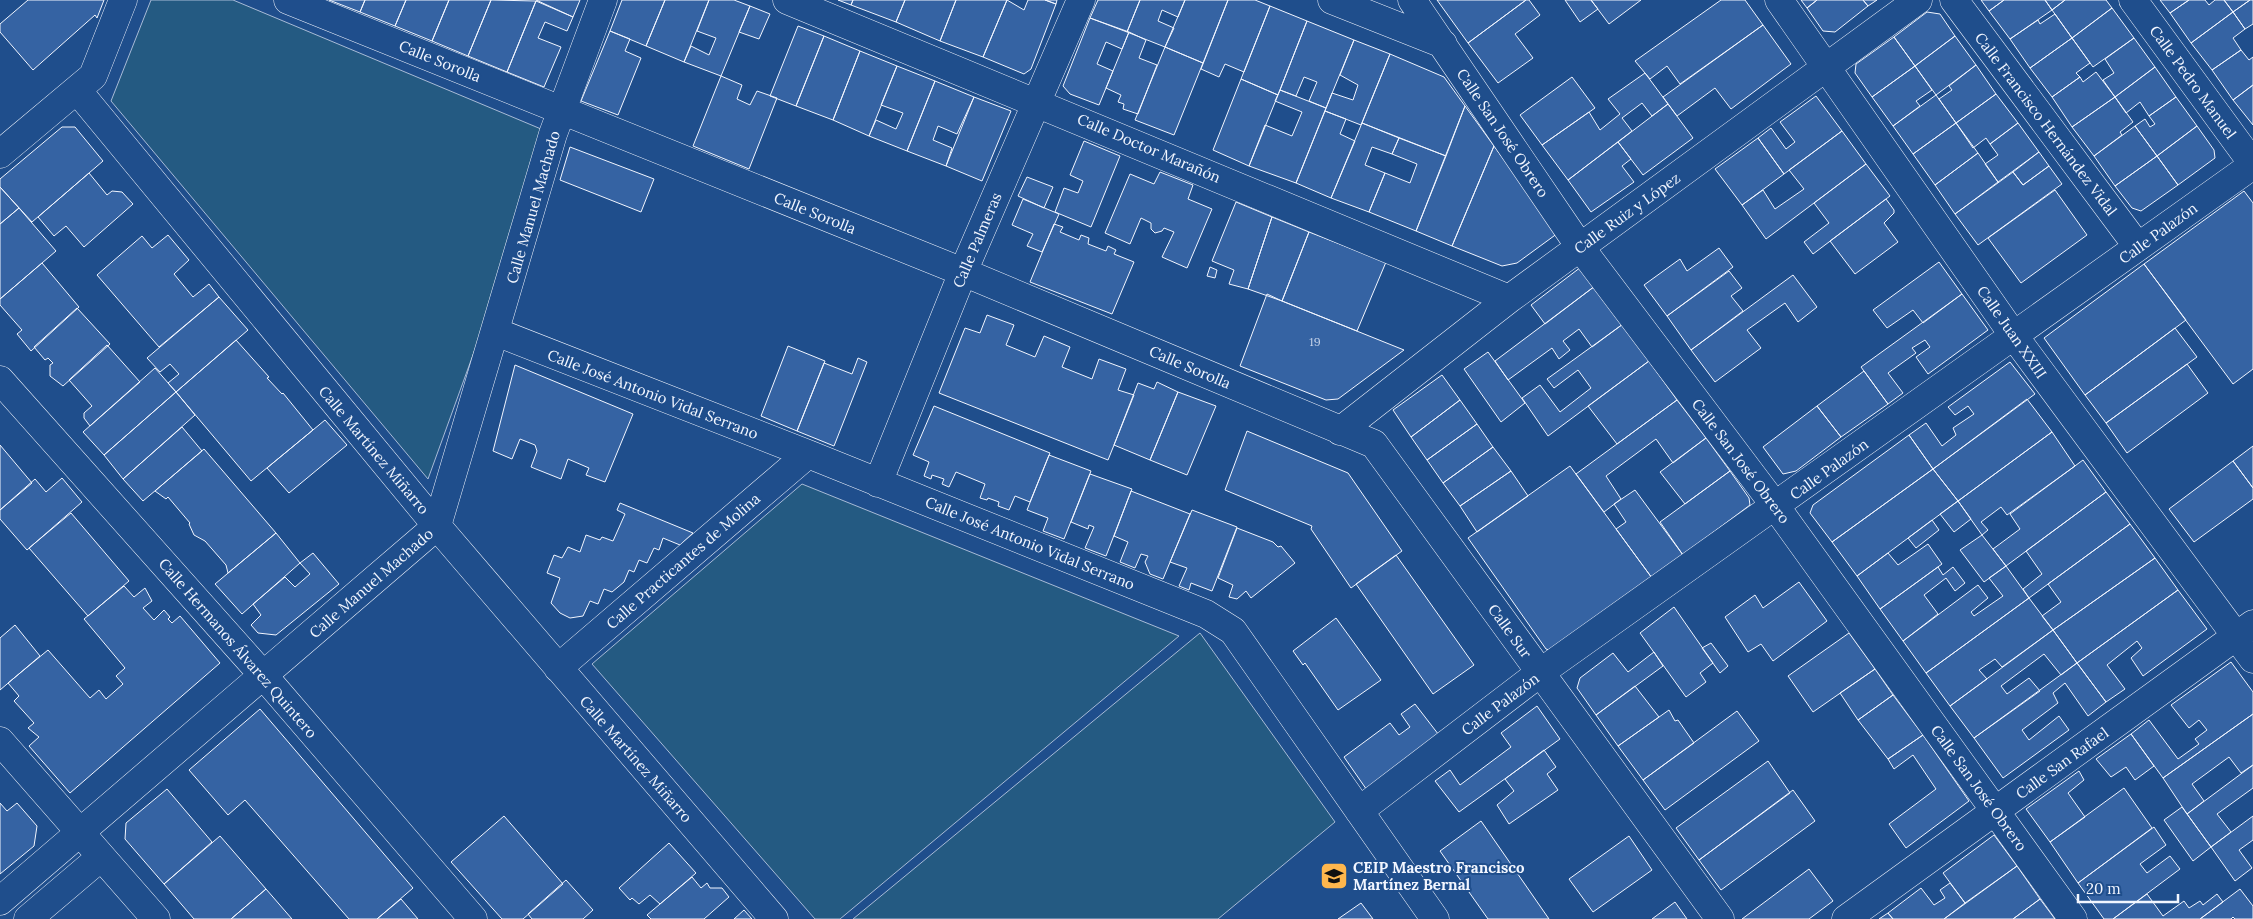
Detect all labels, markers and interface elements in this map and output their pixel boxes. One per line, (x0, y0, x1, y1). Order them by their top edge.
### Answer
street label: Calle Pedro Manuel (2146, 22, 2240, 142)
street label: Calle Francisco Hernández Vidal (1971, 29, 2121, 219)
street label: Calle Sorolla (396, 36, 484, 86)
street label: Calle San José Obrero (1453, 65, 1553, 201)
street label: Calle Doctor Marañón (1074, 109, 1224, 187)
street label: Calle Manuel Machado (502, 128, 564, 286)
street label: Calle Ruiz y López (1570, 168, 1684, 258)
street label: Calle Sorolla (771, 188, 859, 238)
street label: Calle Palmeras (948, 189, 1006, 291)
street label: Calle Palazón (2115, 198, 2201, 268)
street label: Calle Juan XXIII (1973, 282, 2051, 382)
house number: 19 (1309, 334, 1321, 349)
street label: Calle Sorolla (1146, 341, 1234, 393)
street label: Calle José Antonio Vidal Serrano (545, 345, 761, 443)
street label: Calle Martínez Miñarro (315, 382, 433, 518)
street label: Calle San José Obrero (1688, 395, 1794, 527)
street label: Calle Palazón (1786, 434, 1872, 504)
street label: Calle Practicantes de Molina (602, 489, 764, 633)
street label: Calle José Antonio Vidal Serrano (922, 492, 1138, 594)
street label: Calle Manuel Machado (305, 524, 437, 642)
street label: Calle Hermanos Álvarez Quintero (155, 554, 322, 742)
street label: Calle Sur (1484, 600, 1536, 662)
street label: Calle Palazón (1457, 669, 1543, 739)
street label: Calle Martínez Miñarro (576, 692, 696, 827)
street label: Calle San José Obrero (1927, 721, 2031, 855)
street label: Calle San Rafael (2012, 723, 2112, 803)
place label: CEIP Maestro Francisco Martínez Bernal (1353, 858, 1525, 894)
school or university icon: CEIP Maestro Francisco Martínez Bernal (1319, 861, 1349, 891)
scale bar (2078, 872, 2178, 904)
text: 20 m (2086, 879, 2121, 898)

